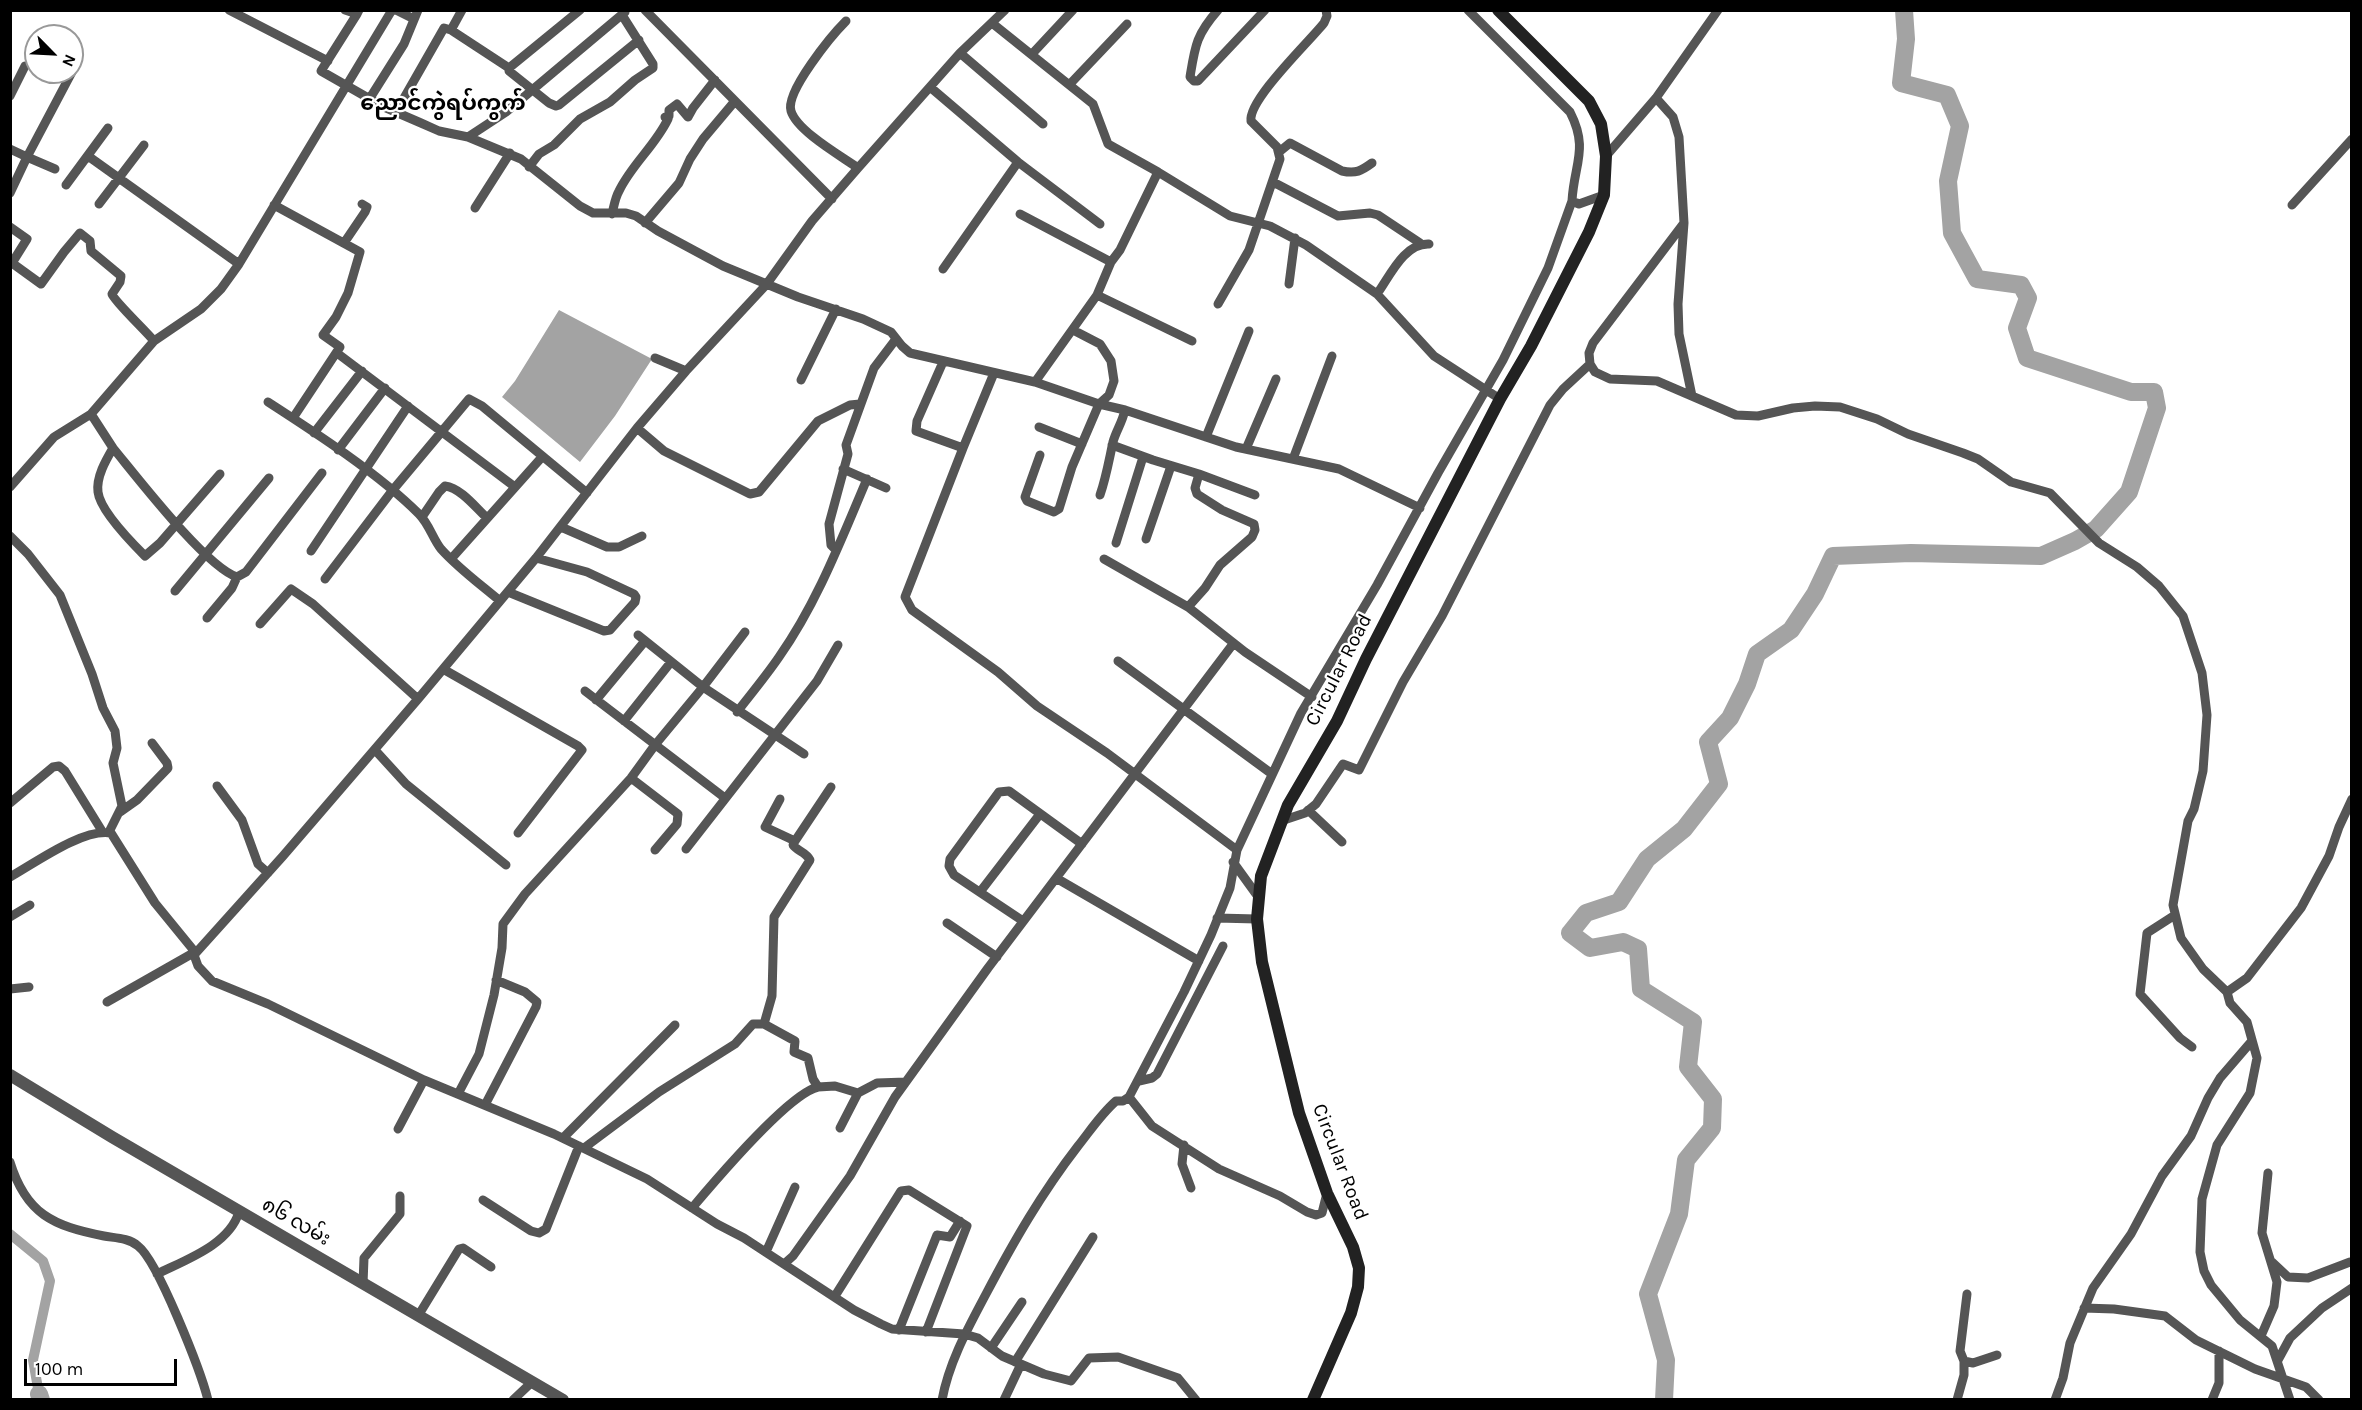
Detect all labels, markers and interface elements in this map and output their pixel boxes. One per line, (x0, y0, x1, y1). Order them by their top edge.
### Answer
north arrow (24, 24, 84, 84)
text: N (58, 52, 80, 70)
district label: ညောင်ကွဲရပ်ကွက် (360, 91, 526, 117)
street label: Circular Road (1300, 610, 1378, 730)
street label: Circular Road (1307, 1101, 1373, 1223)
street label: ၈၆ လမ်း (257, 1193, 335, 1251)
scale bar (27, 1347, 180, 1385)
text: 100 m (35, 1358, 83, 1380)

